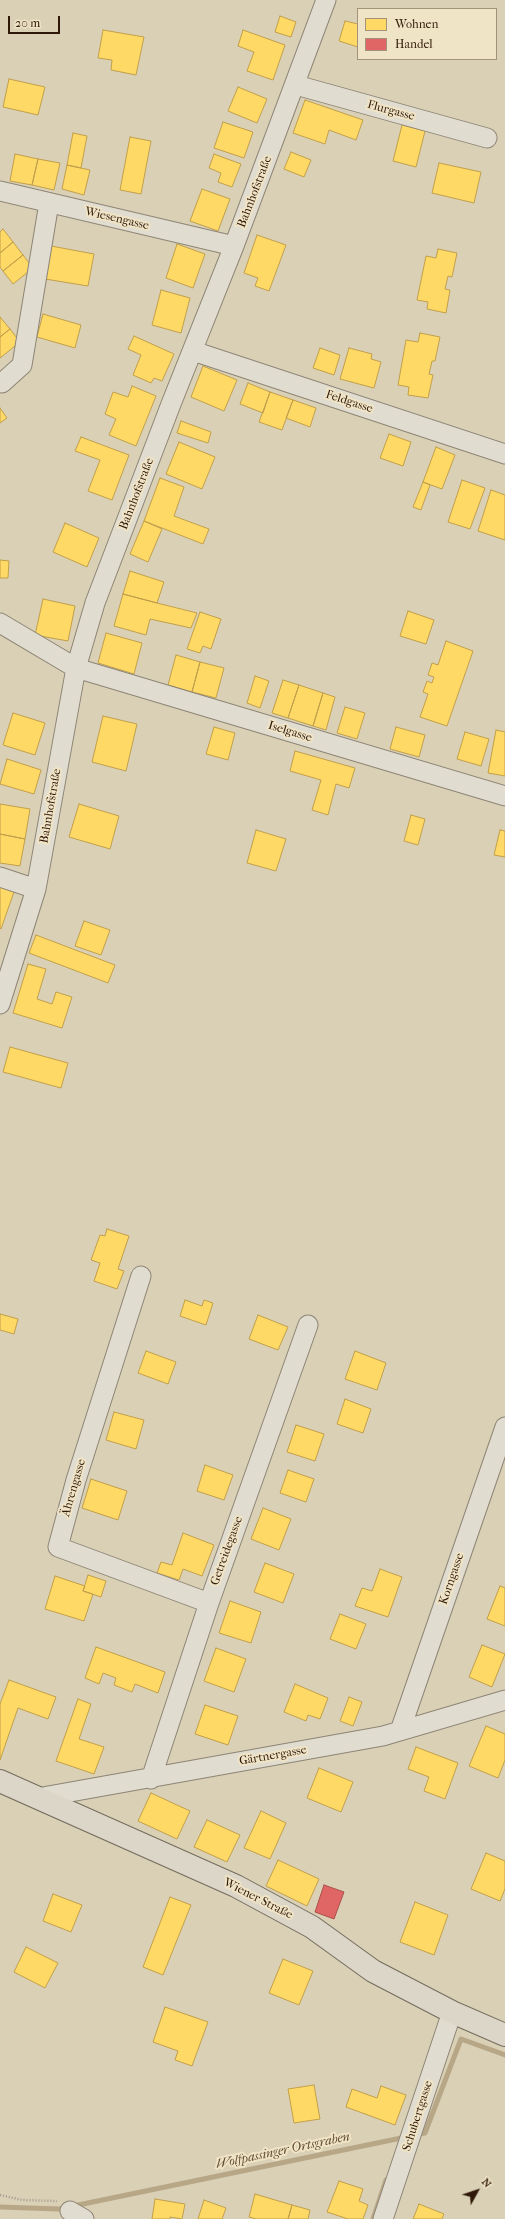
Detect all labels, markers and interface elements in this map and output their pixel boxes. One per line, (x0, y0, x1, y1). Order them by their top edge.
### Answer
scale bar (10, 8, 62, 34)
legend (357, 8, 497, 60)
text: 20 m (15, 16, 40, 30)
text: Wohnen (395, 17, 439, 31)
text: Handel (395, 37, 433, 51)
street label: Flurgasse (366, 98, 416, 124)
street label: Bahnhofstraße (235, 154, 275, 230)
street label: Wiesengasse (84, 205, 150, 233)
street label: Feldgasse (324, 388, 374, 416)
street label: Bahnhofstraße (117, 456, 157, 532)
street label: Iselgasse (266, 719, 314, 745)
street label: Bahnhofstraße (37, 768, 65, 844)
street label: Ährengasse (59, 1458, 89, 1518)
street label: Getreidegasse (208, 1515, 246, 1587)
street label: Korngasse (437, 1551, 467, 1607)
street label: Gärtnergasse (238, 1743, 308, 1769)
street label: Wiener Straße (221, 1875, 295, 1923)
street label: Schubertgasse (400, 2079, 436, 2153)
water label: Wolfpassinger Ortsgraben (215, 2129, 351, 2173)
north arrow (457, 2171, 497, 2211)
text: N (479, 2176, 494, 2190)

